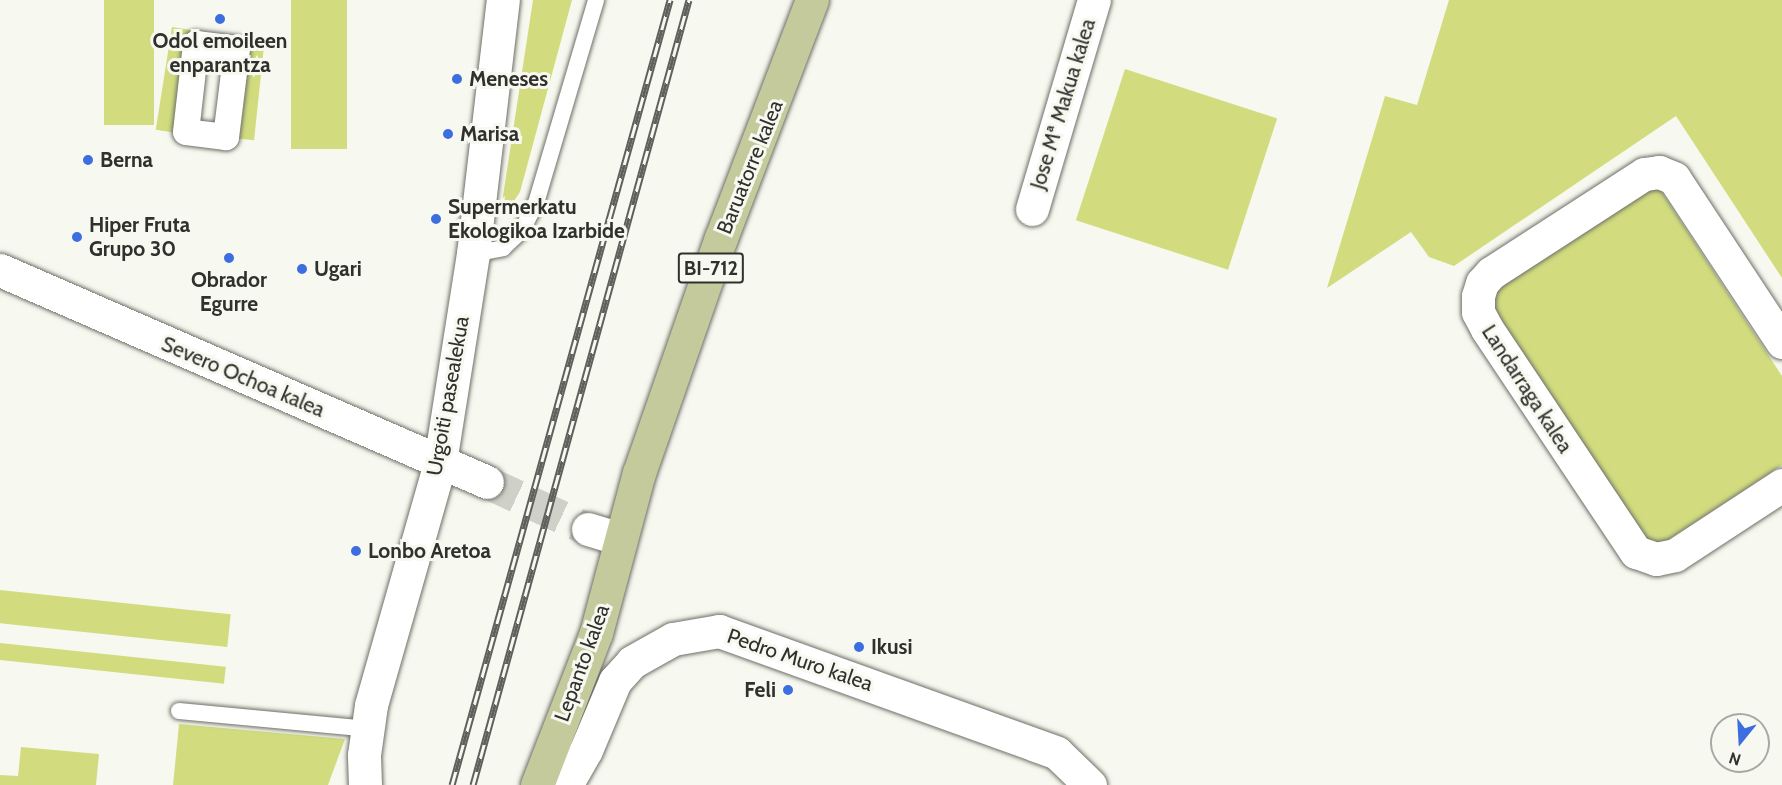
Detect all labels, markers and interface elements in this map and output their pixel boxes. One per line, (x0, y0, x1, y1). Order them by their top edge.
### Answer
marker: Odol emoileen enparantza (213, 12, 227, 26)
street label: Jose Mª Makua kalea (1025, 16, 1101, 192)
place label: Odol emoileen enparantza (153, 28, 287, 78)
place label: Meneses (469, 66, 548, 92)
marker: Meneses (450, 72, 464, 86)
street label: Baruatorre kalea (712, 96, 788, 238)
place label: Marisa (460, 121, 519, 147)
marker: Marisa (441, 127, 455, 141)
place label: Berna (100, 147, 153, 173)
marker: Berna (81, 153, 95, 167)
place label: Supermerkatu Ekologikoa Izarbide (448, 194, 625, 244)
place label: Hiper Fruta Grupo 30 (89, 212, 190, 262)
marker: Supermerkatu Ekologikoa Izarbide (429, 212, 443, 226)
marker: Hiper Fruta Grupo 30 (70, 230, 84, 244)
marker: Obrador Egurre (222, 251, 236, 265)
road number: BI-712 (676, 251, 746, 285)
place label: Ugari (314, 256, 362, 282)
marker: Ugari (295, 262, 309, 276)
place label: Obrador Egurre (191, 267, 267, 317)
street label: Urgoiti pasealekua (422, 314, 474, 478)
street label: Landarraga kalea (1476, 320, 1578, 458)
street label: Severo Ochoa kalea (158, 331, 328, 423)
place label: Lonbo Aretoa (368, 538, 491, 564)
marker: Lonbo Aretoa (349, 544, 363, 558)
street label: Lepanto kalea (549, 601, 615, 725)
street label: Pedro Muro kalea (724, 623, 876, 697)
place label: Ikusi (871, 634, 912, 660)
marker: Ikusi (852, 640, 866, 654)
place label: Feli (744, 677, 776, 703)
marker: Feli (781, 683, 795, 697)
north arrow (1710, 713, 1770, 773)
text: N (1727, 748, 1743, 769)

